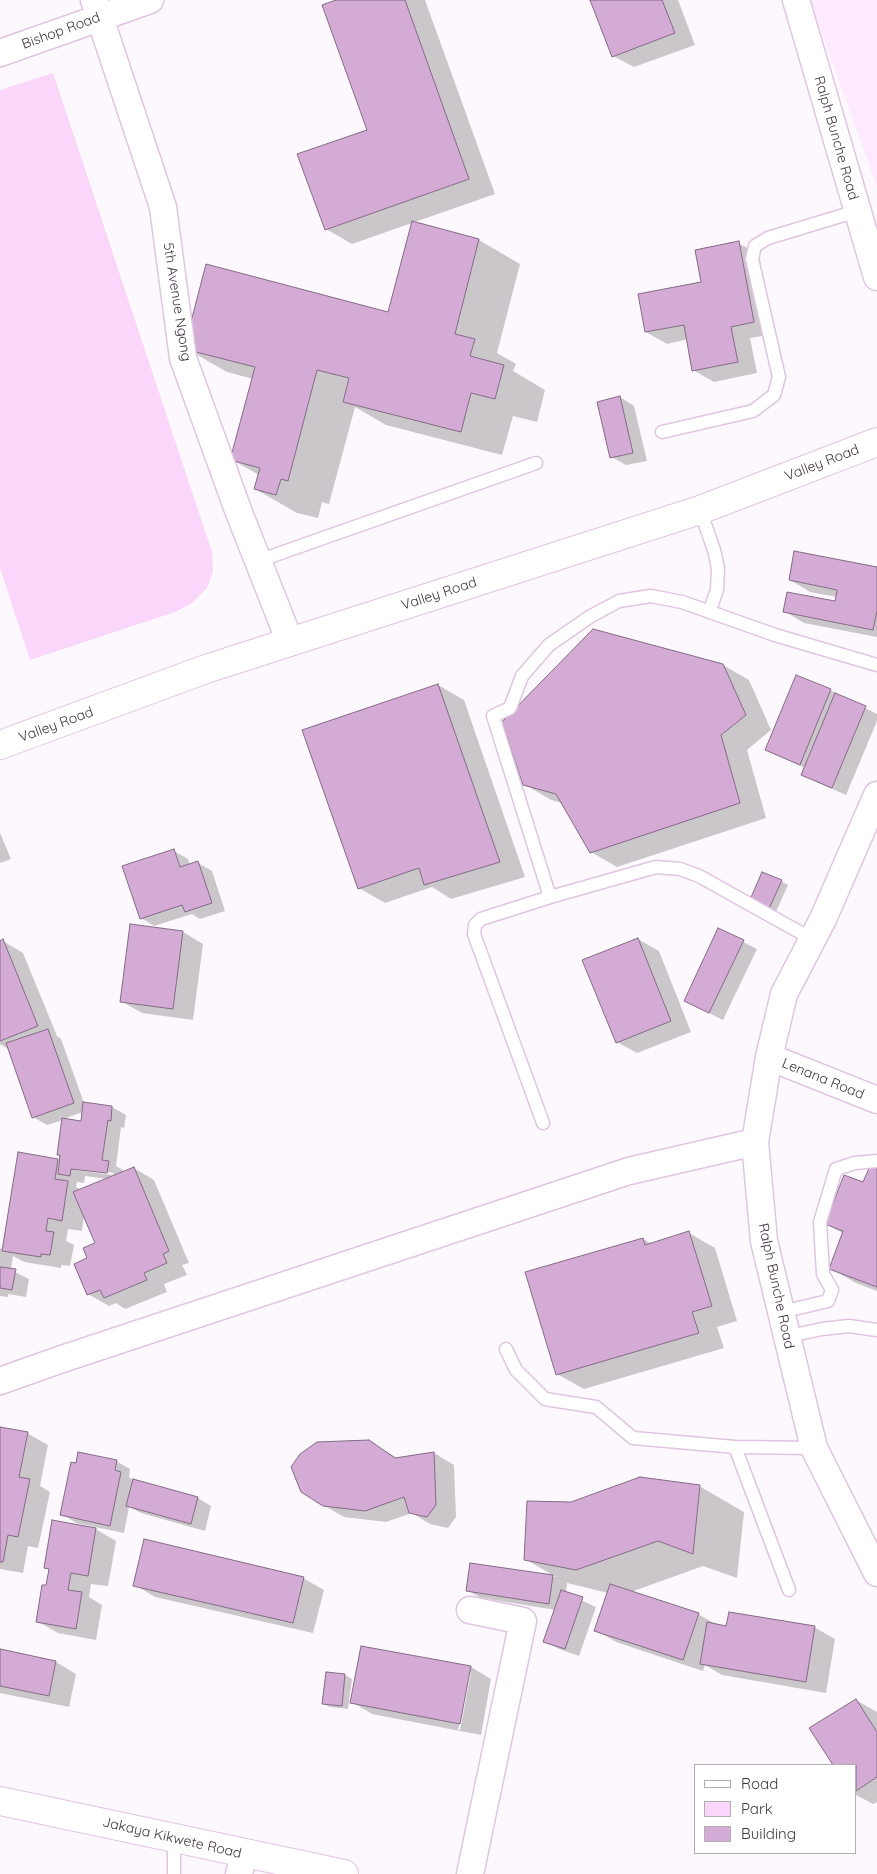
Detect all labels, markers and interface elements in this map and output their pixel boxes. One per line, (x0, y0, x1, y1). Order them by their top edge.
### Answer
street label: Bishop Road (20, 9, 102, 53)
street label: Ralph Bunche Road (810, 74, 862, 202)
street label: 5th Avenue Ngong (159, 242, 195, 362)
street label: Valley Road (782, 441, 862, 485)
street label: Valley Road (399, 574, 479, 614)
street label: Valley Road (16, 704, 96, 746)
street label: Lenana Road (779, 1055, 867, 1103)
street label: Ralph Bunche Road (754, 1222, 798, 1350)
legend (694, 1764, 857, 1854)
text: Road (741, 1774, 778, 1793)
text: Park (741, 1799, 773, 1818)
street label: Jakaya Kikwete Road (101, 1814, 243, 1862)
text: Building (741, 1824, 796, 1843)

